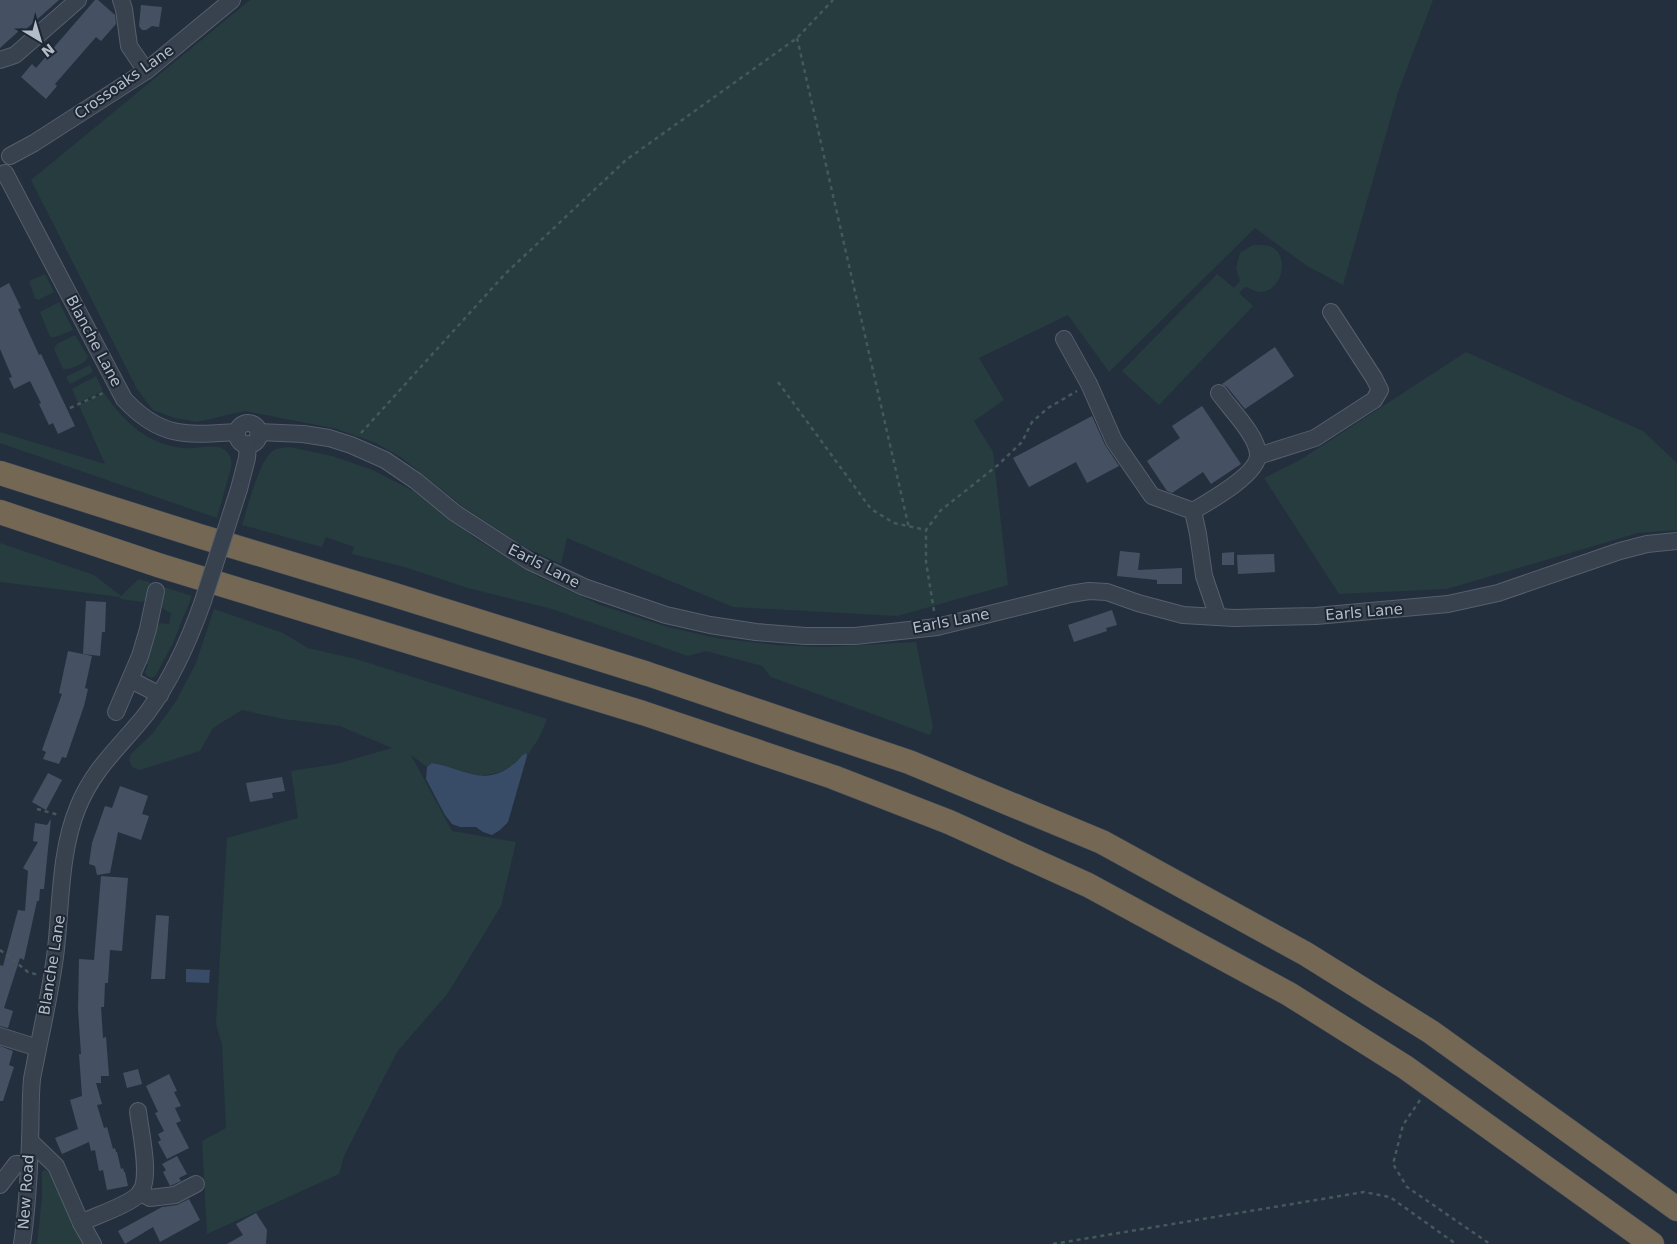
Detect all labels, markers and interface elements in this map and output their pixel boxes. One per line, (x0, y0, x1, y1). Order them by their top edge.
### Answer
north arrow (15, 15, 65, 65)
text: N (38, 40, 58, 60)
street label: Crossoaks Lane (71, 41, 177, 123)
street label: Blanche Lane (62, 292, 126, 390)
street label: Earls Lane (505, 540, 583, 592)
street label: Earls Lane (1324, 600, 1404, 624)
street label: Earls Lane (911, 605, 991, 637)
street label: Blanche Lane (35, 914, 69, 1016)
street label: New Road (14, 1154, 38, 1230)

